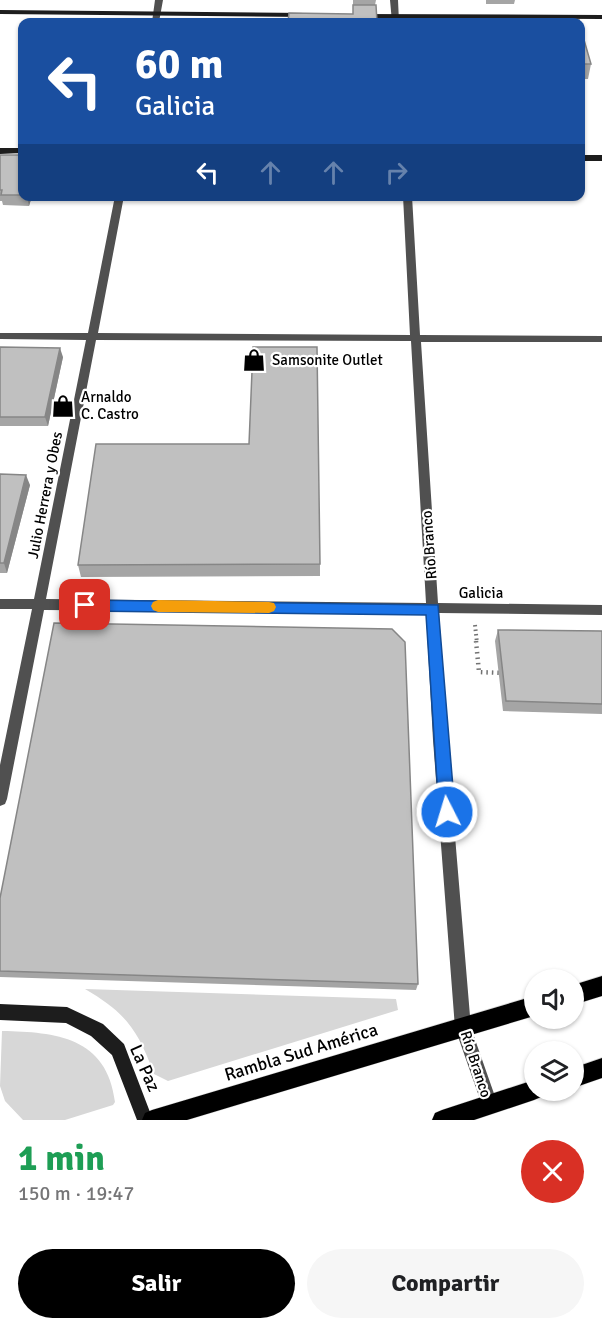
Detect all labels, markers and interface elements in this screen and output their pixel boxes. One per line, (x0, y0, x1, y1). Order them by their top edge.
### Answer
text: 60 m (135, 39, 224, 90)
icon: left (36, 42, 114, 120)
text: Galicia (135, 90, 215, 123)
icon: left (191, 156, 224, 189)
icon: ahead (254, 156, 287, 189)
icon: ahead (317, 156, 350, 189)
icon: right (380, 156, 413, 189)
shop icon: Samsonite Outlet (241, 347, 267, 373)
place label: Samsonite Outlet (272, 351, 383, 369)
place label: Arnaldo C. Castro (81, 388, 139, 423)
shop icon: Arnaldo C. Castro (50, 393, 76, 419)
street label: Julio Herrera y Obes (24, 430, 66, 560)
street label: Río Branco (418, 510, 440, 580)
pin (59, 579, 110, 630)
street label: Galicia (459, 584, 503, 602)
icon: arrive (68, 588, 101, 621)
position arrow (415, 780, 479, 844)
map controls (524, 969, 584, 1101)
button: sound (524, 969, 584, 1029)
street label: Rambla Sud América (222, 1018, 380, 1086)
street label: Río Branco (457, 1028, 495, 1100)
street label: La Paz (125, 1041, 165, 1095)
button: layers (524, 1041, 584, 1101)
text: 1 min (18, 1136, 105, 1181)
button: close (521, 1140, 584, 1203)
text: 150 m · 19:47 (18, 1181, 134, 1206)
button: Salir (18, 1249, 295, 1318)
button: Compartir (307, 1249, 584, 1318)

